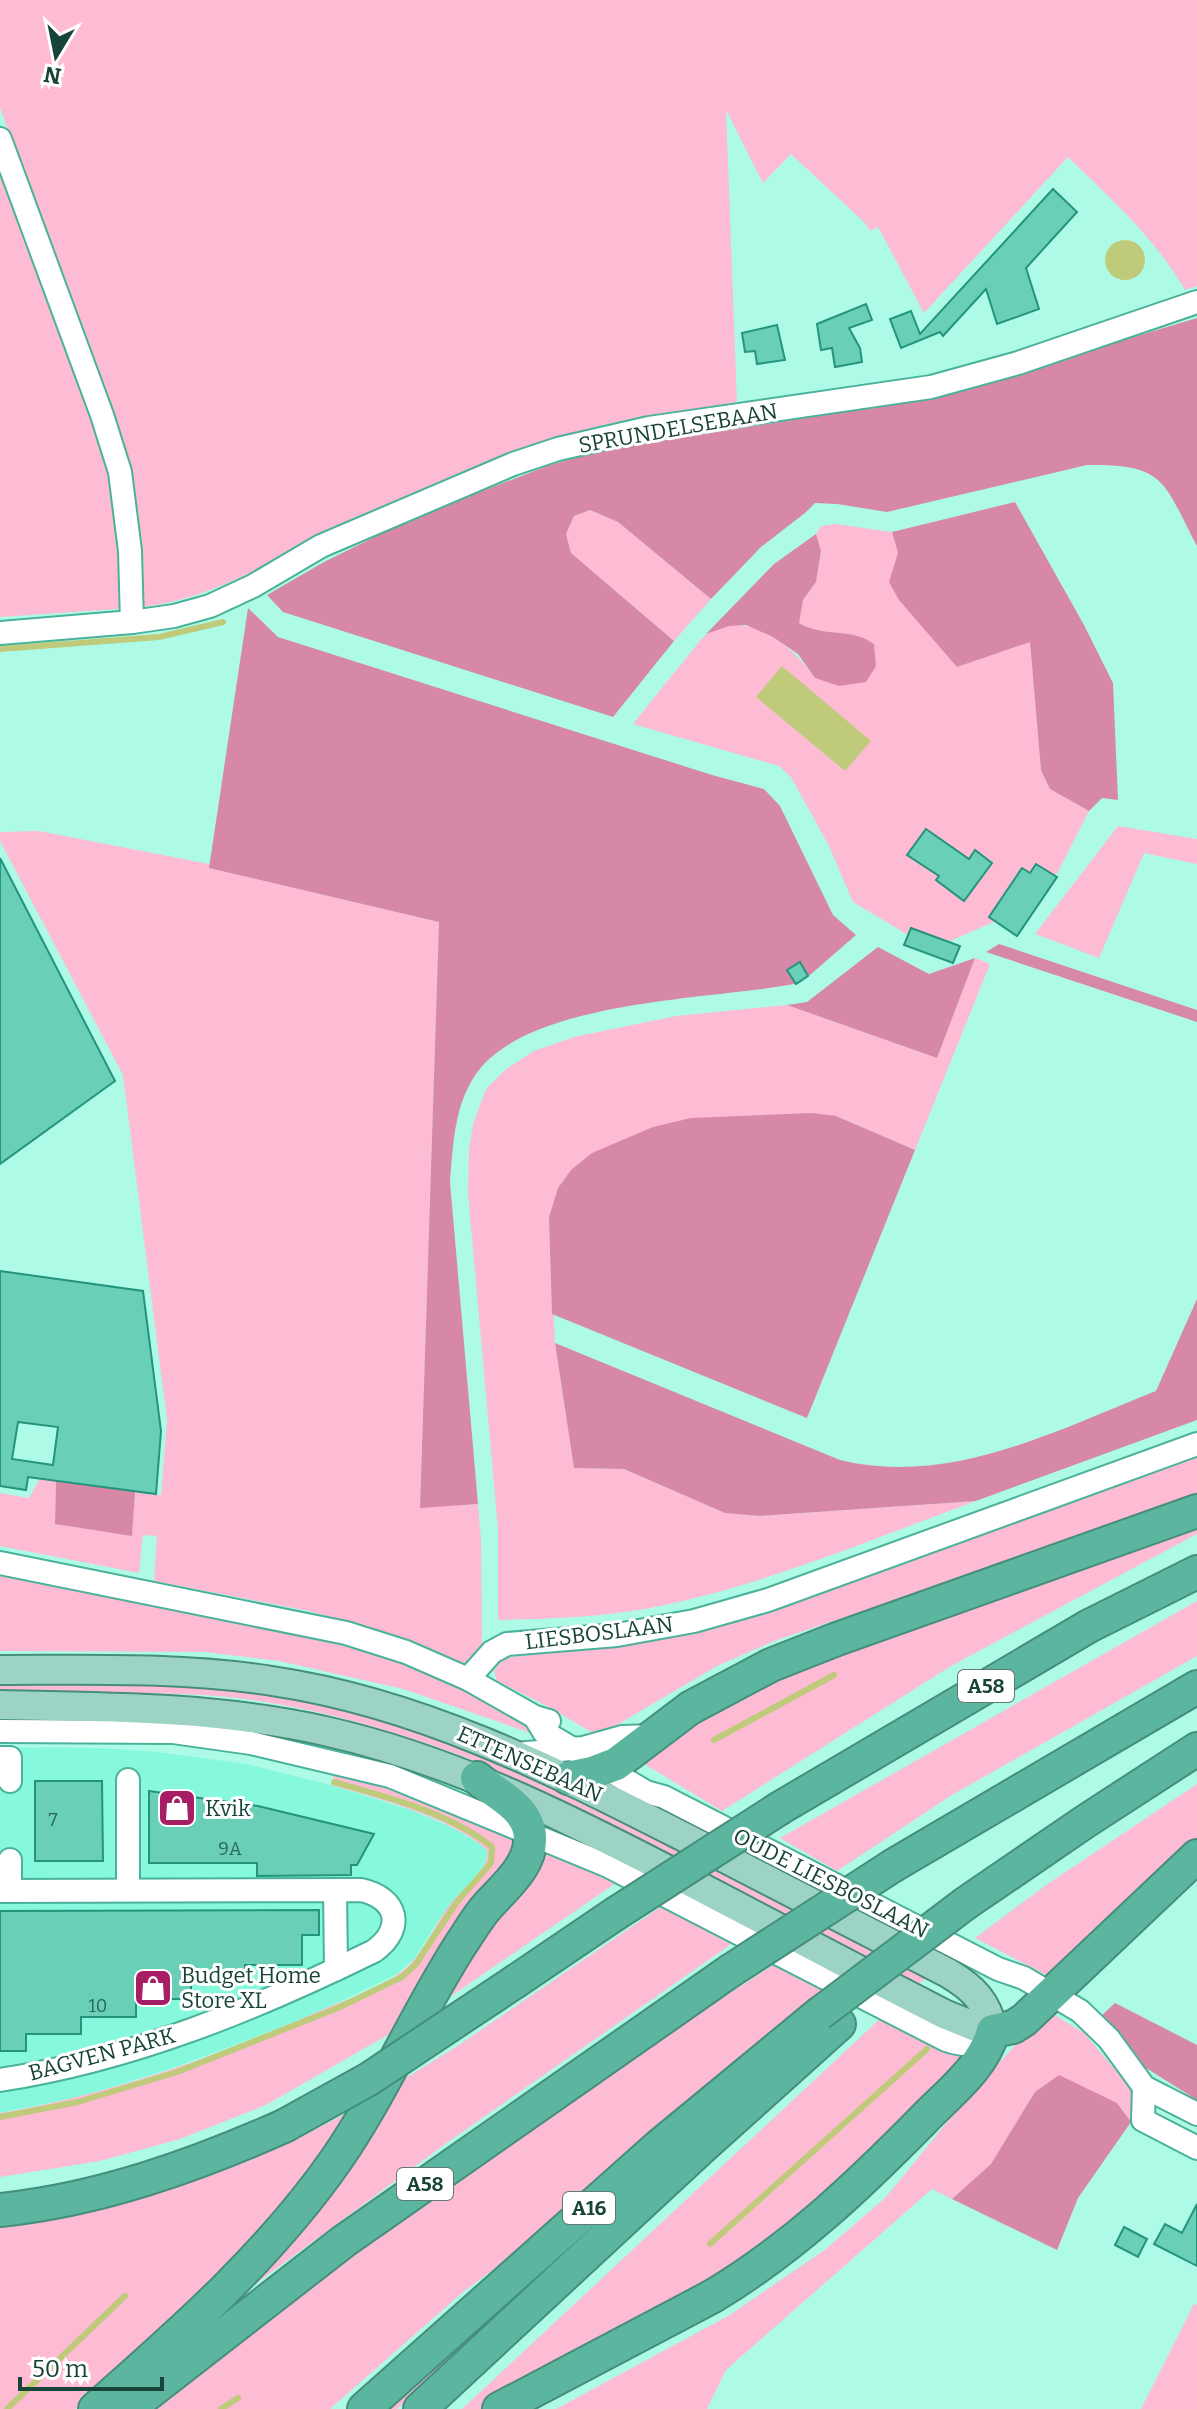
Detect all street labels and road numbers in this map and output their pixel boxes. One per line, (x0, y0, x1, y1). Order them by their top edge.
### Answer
street label: SPRUNDELSEBAAN (576, 397, 780, 459)
street label: LIESBOSLAAN (523, 1611, 675, 1655)
road number: A58 (958, 1670, 1014, 1702)
street label: ETTENSEBAAN (453, 1720, 607, 1808)
street label: OUDE LIESBOSLAAN (729, 1822, 933, 1944)
street label: BAGVEN PARK (26, 2021, 179, 2087)
road number: A58 (397, 2168, 453, 2200)
road number: A16 (563, 2192, 615, 2224)

